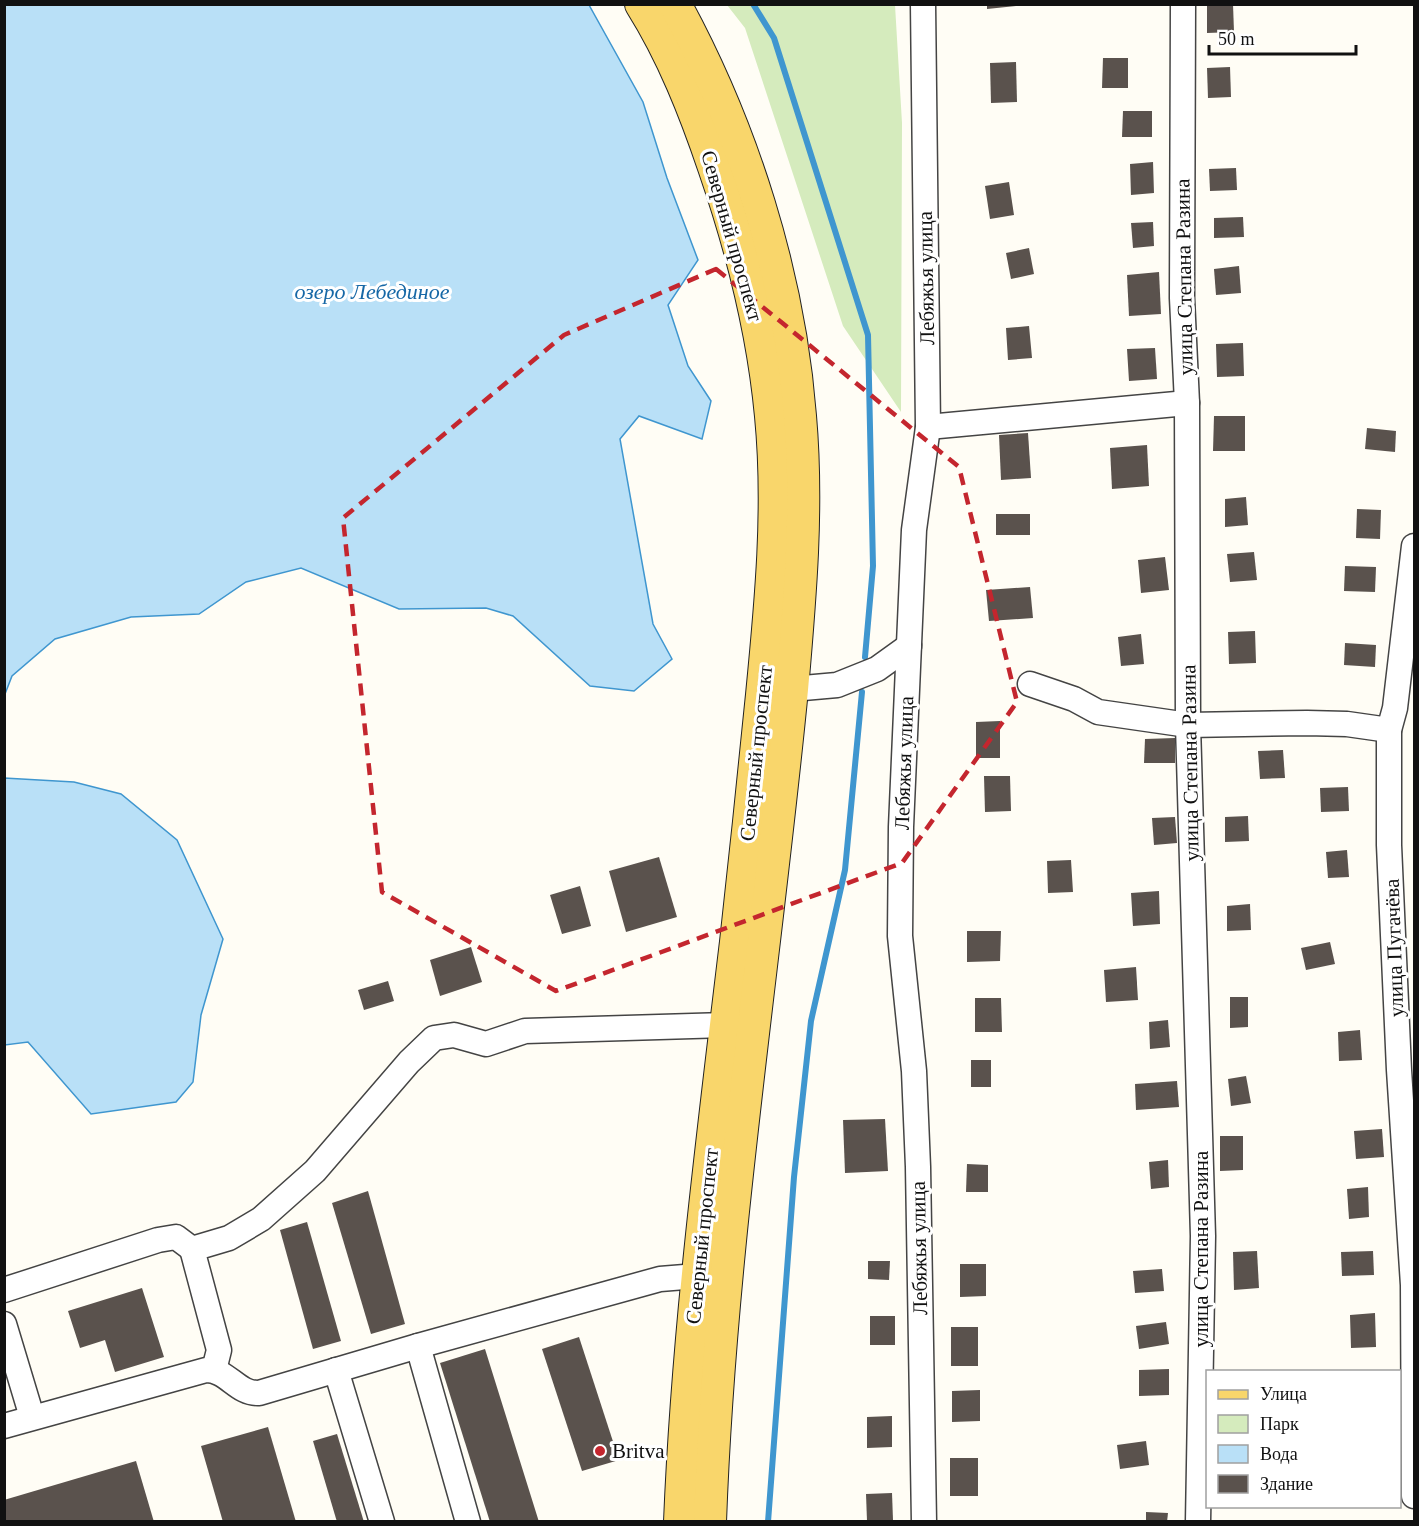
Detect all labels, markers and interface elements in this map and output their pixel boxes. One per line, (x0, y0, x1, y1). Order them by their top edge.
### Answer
scale bar (1209, 18, 1356, 56)
text: 50 m (1218, 29, 1255, 49)
street label: Северный проспект (696, 148, 768, 324)
street label: улица Степана Разина (1170, 178, 1198, 376)
street label: Лебяжья улица (913, 210, 939, 345)
water label: озеро Лебединое (294, 279, 450, 304)
street label: Северный проспект (735, 664, 777, 842)
street label: улица Степана Разина (1176, 664, 1204, 862)
street label: Лебяжья улица (890, 695, 918, 830)
street label: улица Пугачёва (1380, 878, 1408, 1018)
street label: Северный проспект (681, 1147, 723, 1325)
street label: улица Степана Разина (1189, 1150, 1213, 1347)
street label: Лебяжья улица (906, 1180, 932, 1315)
legend (1206, 1370, 1401, 1508)
text: Улица (1260, 1384, 1307, 1404)
text: Парк (1260, 1414, 1299, 1434)
place label: Britva (612, 1439, 665, 1463)
marker: Britva (593, 1444, 607, 1458)
text: Вода (1260, 1444, 1298, 1464)
text: Здание (1260, 1474, 1313, 1494)

